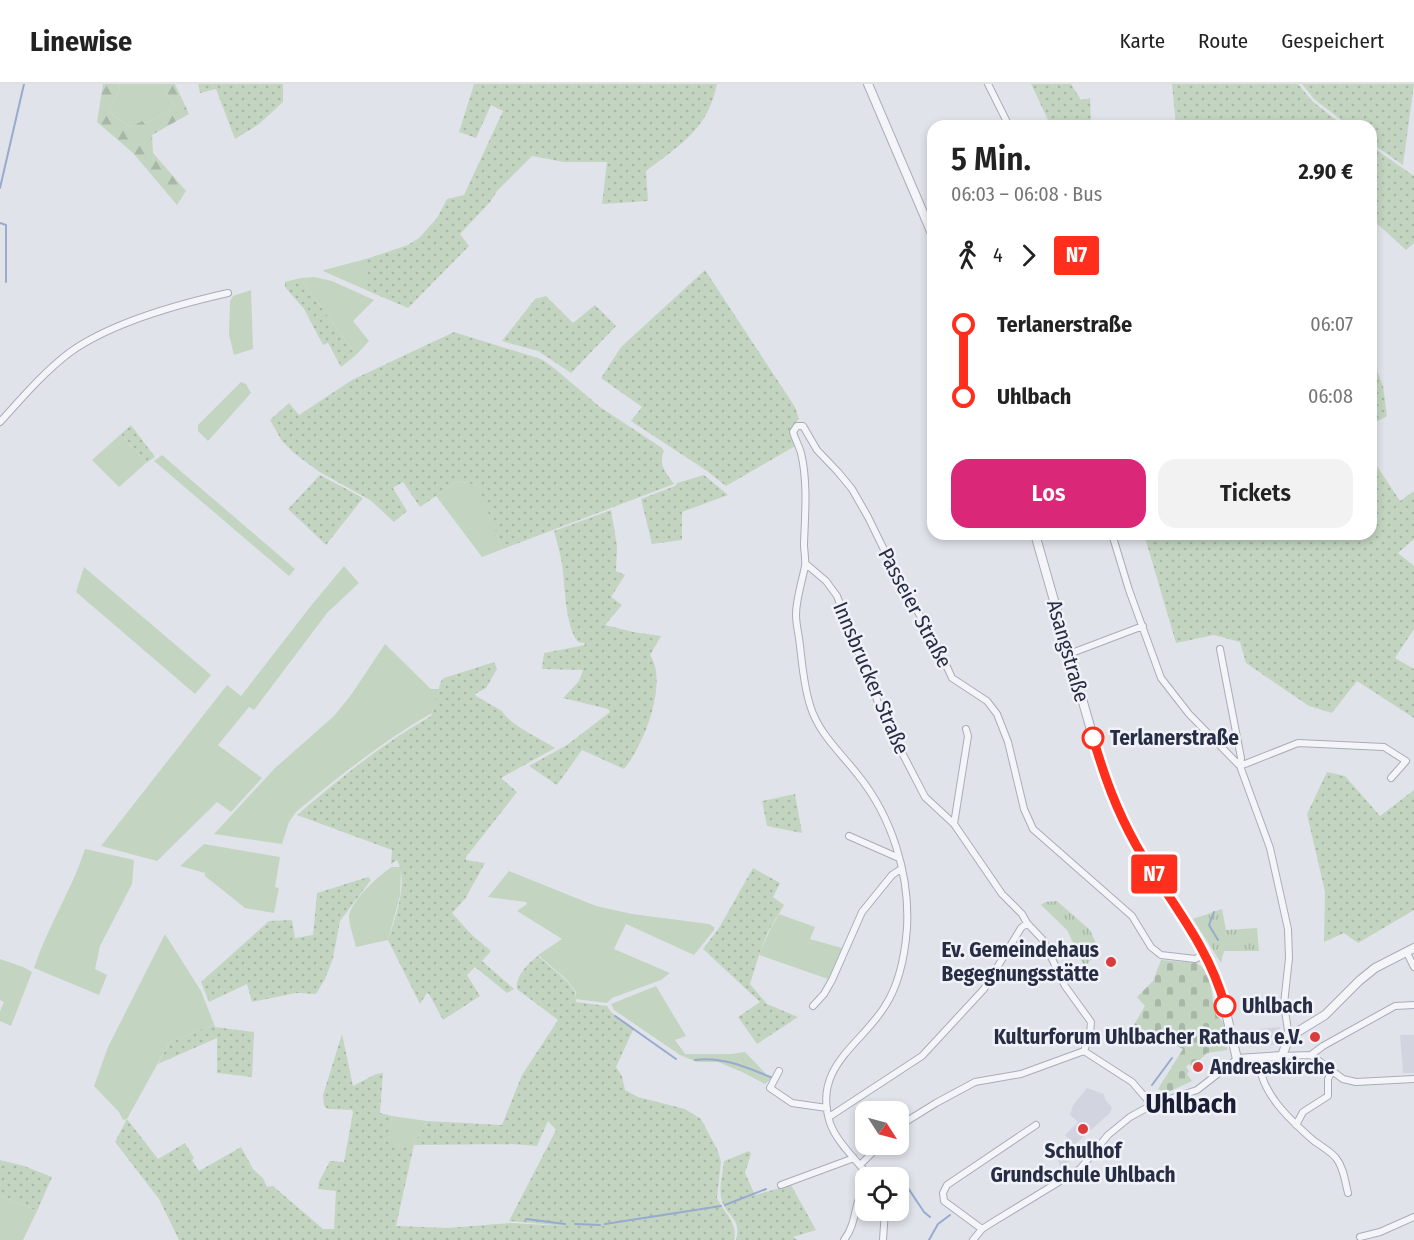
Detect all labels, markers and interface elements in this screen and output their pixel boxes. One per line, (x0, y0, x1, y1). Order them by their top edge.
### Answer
text: Linewise (30, 25, 132, 58)
text: Karte (1120, 28, 1165, 54)
text: Route (1198, 28, 1248, 54)
text: Gespeichert (1281, 28, 1384, 54)
text: 5 Min. (951, 139, 1031, 179)
text: 2.90 € (1299, 158, 1353, 185)
text: 06:03 – 06:08 · Bus (951, 182, 1102, 206)
icon: walk (951, 239, 984, 272)
icon: forward (1012, 239, 1045, 272)
text: N7 (1066, 242, 1087, 268)
text: 4 (993, 243, 1003, 267)
text: Terlanerstraße (997, 311, 1132, 338)
text: 06:07 (1310, 312, 1353, 336)
text: Uhlbach (997, 383, 1071, 410)
text: 06:08 (1308, 384, 1353, 408)
button: Los (951, 459, 1146, 528)
button: Tickets (1158, 459, 1353, 528)
street label: Passeier Straße (873, 544, 957, 672)
street label: Asangstraße (1041, 597, 1095, 705)
street label: Innsbrucker Straße (827, 598, 915, 758)
place label: Terlanerstraße (1110, 725, 1239, 751)
marker: Terlanerstraße (1082, 727, 1104, 749)
line badge: N7 (1127, 854, 1181, 894)
text: N7 (1143, 861, 1165, 887)
place label: Ev. Gemeindehaus Begegnungsstätte (941, 937, 1099, 987)
marker: Ev. Gemeindehaus Begegnungsstätte (1104, 955, 1118, 969)
place label: Uhlbach (1242, 993, 1313, 1019)
marker: Uhlbach (1214, 995, 1236, 1017)
place label: Kulturforum Uhlbacher Rathaus e.V. (994, 1024, 1303, 1050)
marker: Kulturforum Uhlbacher Rathaus e.V. (1308, 1030, 1322, 1044)
place label: Andreaskirche (1209, 1054, 1335, 1080)
marker: Andreaskirche (1191, 1060, 1205, 1074)
district label: Uhlbach (1145, 1088, 1237, 1120)
north arrow (855, 1101, 909, 1155)
map controls (855, 1101, 909, 1221)
marker: Schulhof Grundschule Uhlbach (1076, 1122, 1090, 1136)
place label: Schulhof Grundschule Uhlbach (990, 1138, 1176, 1188)
button: locate (855, 1167, 909, 1221)

